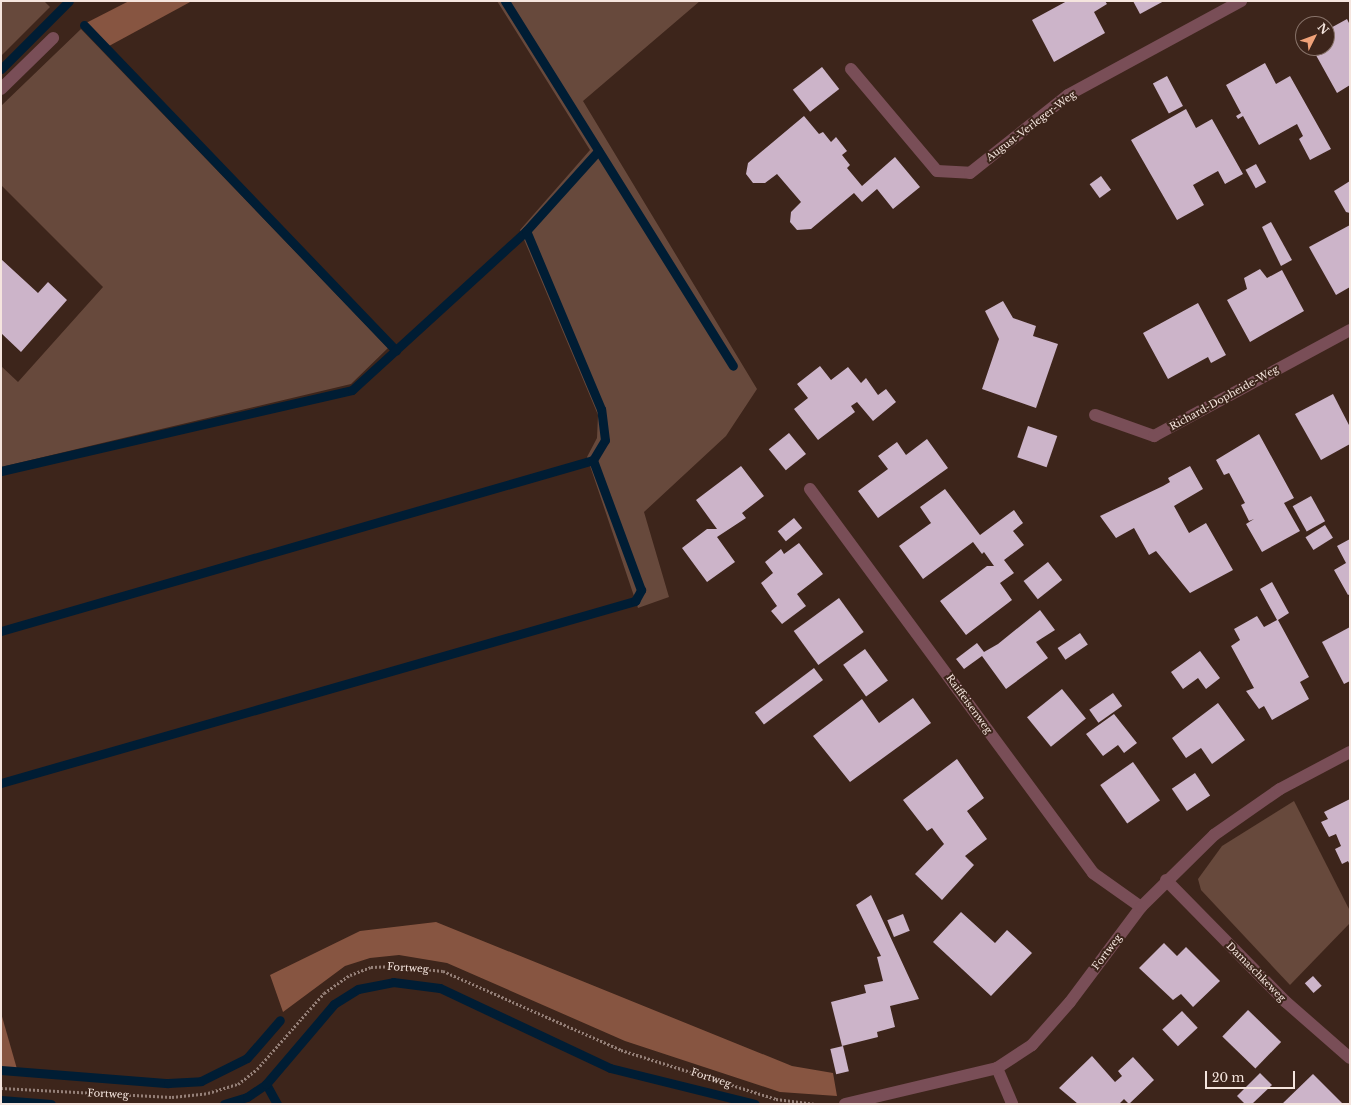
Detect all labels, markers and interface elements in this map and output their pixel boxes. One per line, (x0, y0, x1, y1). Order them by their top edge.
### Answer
north arrow (1295, 16, 1335, 56)
text: N (1315, 20, 1332, 37)
street label: August-Verleger-Weg (984, 88, 1078, 164)
street label: Richard-Dopheide-Weg (1167, 363, 1281, 433)
street label: Raiffeisenweg (944, 672, 994, 736)
street label: Fortweg (1090, 932, 1124, 972)
street label: Damaschkeweg (1224, 940, 1288, 1004)
street label: Fortweg (387, 961, 429, 975)
scale bar (1207, 1063, 1297, 1089)
street label: Fortweg (689, 1066, 733, 1090)
text: 20 m (1212, 1070, 1244, 1085)
street label: Fortweg (87, 1087, 129, 1101)

